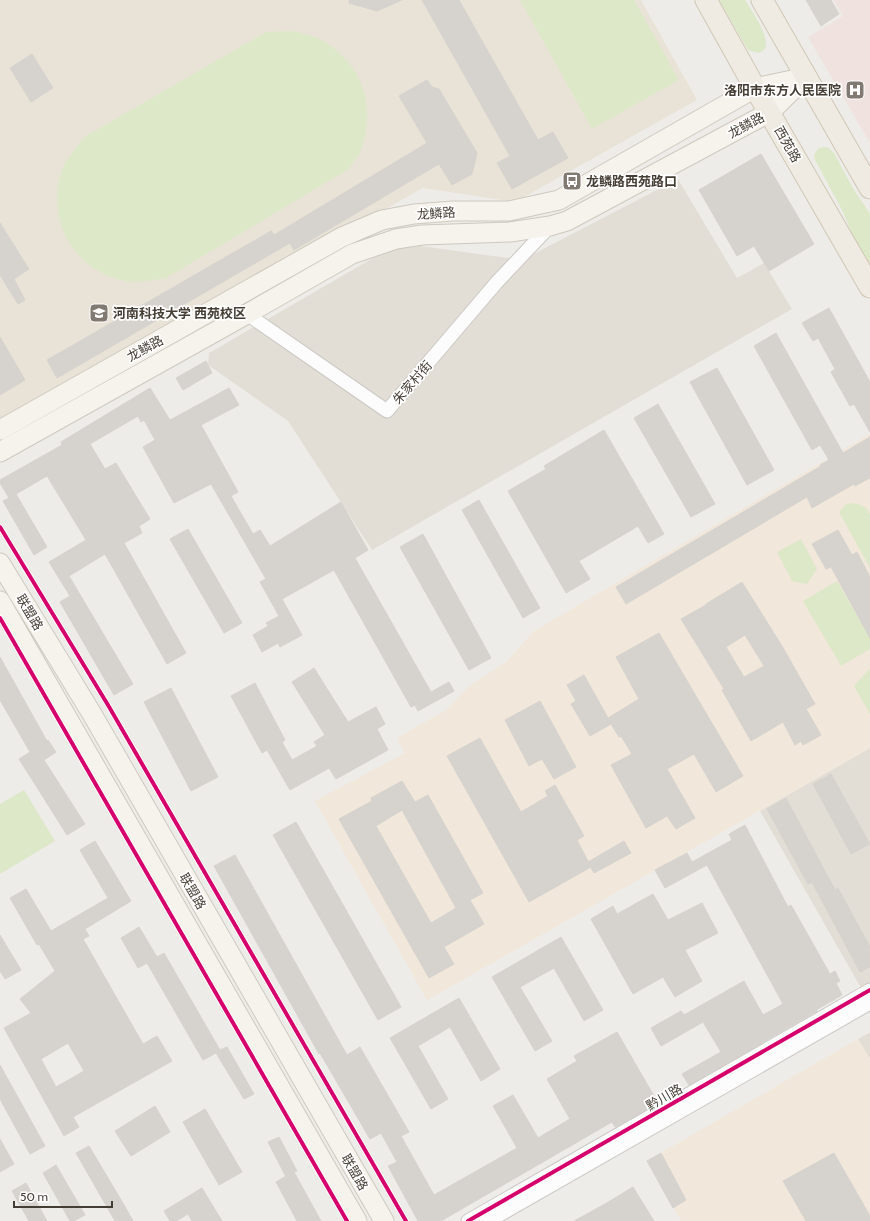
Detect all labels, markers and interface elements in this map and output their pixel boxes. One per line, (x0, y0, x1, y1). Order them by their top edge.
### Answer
hospital icon: 洛阳市东方人民医院 (844, 79, 866, 101)
place label: 洛阳市东方人民医院 (724, 82, 841, 98)
street label: 龙鳞路 (725, 109, 767, 141)
street label: 西苑路 (771, 123, 805, 165)
bus stop icon: 龙鳞路西苑路口 (561, 170, 583, 192)
place label: 龙鳞路西苑路口 (586, 173, 677, 189)
street label: 龙鳞路 (416, 204, 456, 222)
school or university icon: 河南科技大学 西苑校区 (88, 302, 110, 324)
place label: 河南科技大学 西苑校区 (113, 305, 246, 321)
street label: 龙鳞路 (124, 332, 166, 364)
street label: 朱家村街 (389, 357, 435, 407)
street label: 联盟路 (13, 591, 47, 633)
street label: 联盟路 (176, 870, 210, 912)
street label: 黔川路 (643, 1080, 685, 1114)
street label: 联盟路 (338, 1151, 372, 1193)
scale bar (14, 1183, 112, 1209)
text: 50 m (20, 1189, 48, 1204)

